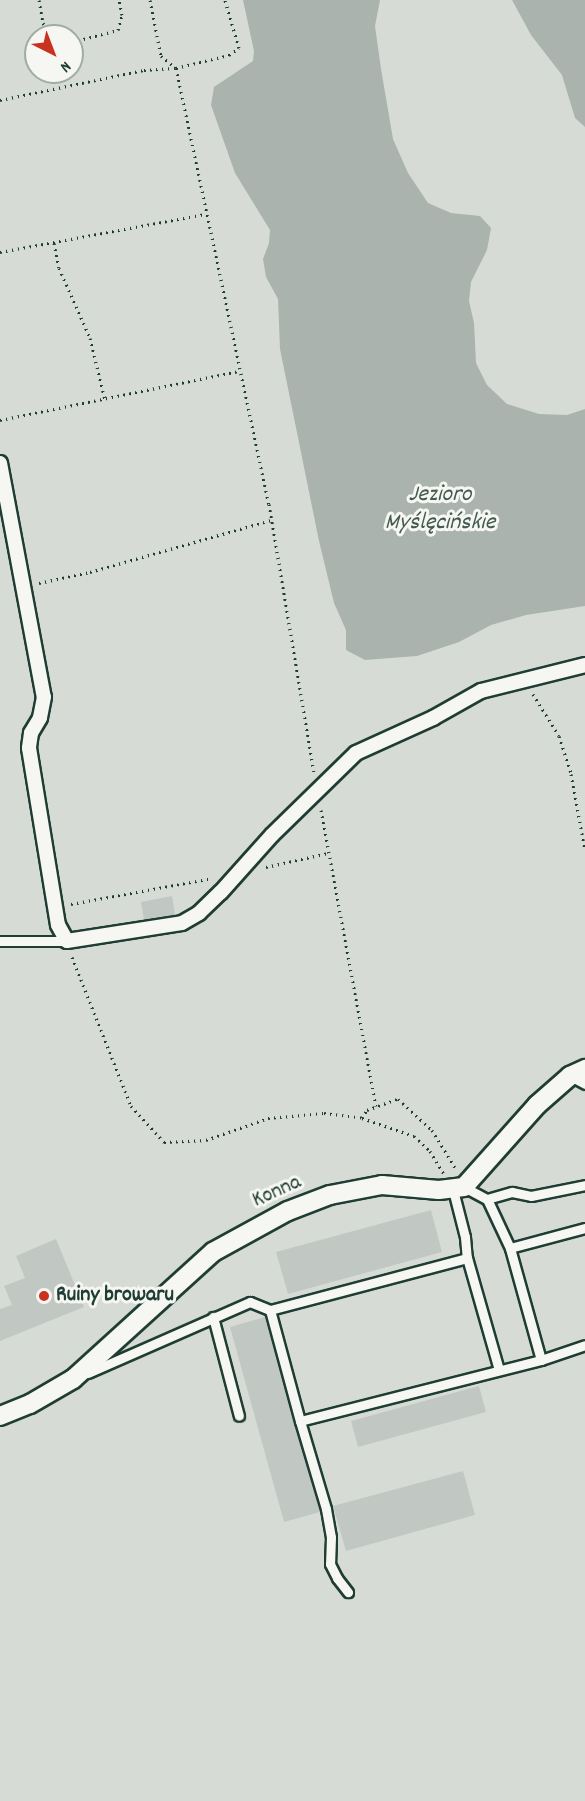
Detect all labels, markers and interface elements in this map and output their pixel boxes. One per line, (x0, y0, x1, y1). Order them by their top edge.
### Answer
north arrow (24, 24, 84, 84)
text: N (54, 55, 76, 77)
water label: Jezioro Myślęcińskie (385, 482, 495, 538)
street label: Konna (249, 1170, 305, 1214)
place label: Ruiny browaru (56, 1283, 174, 1309)
marker: Ruiny browaru (37, 1289, 51, 1303)

